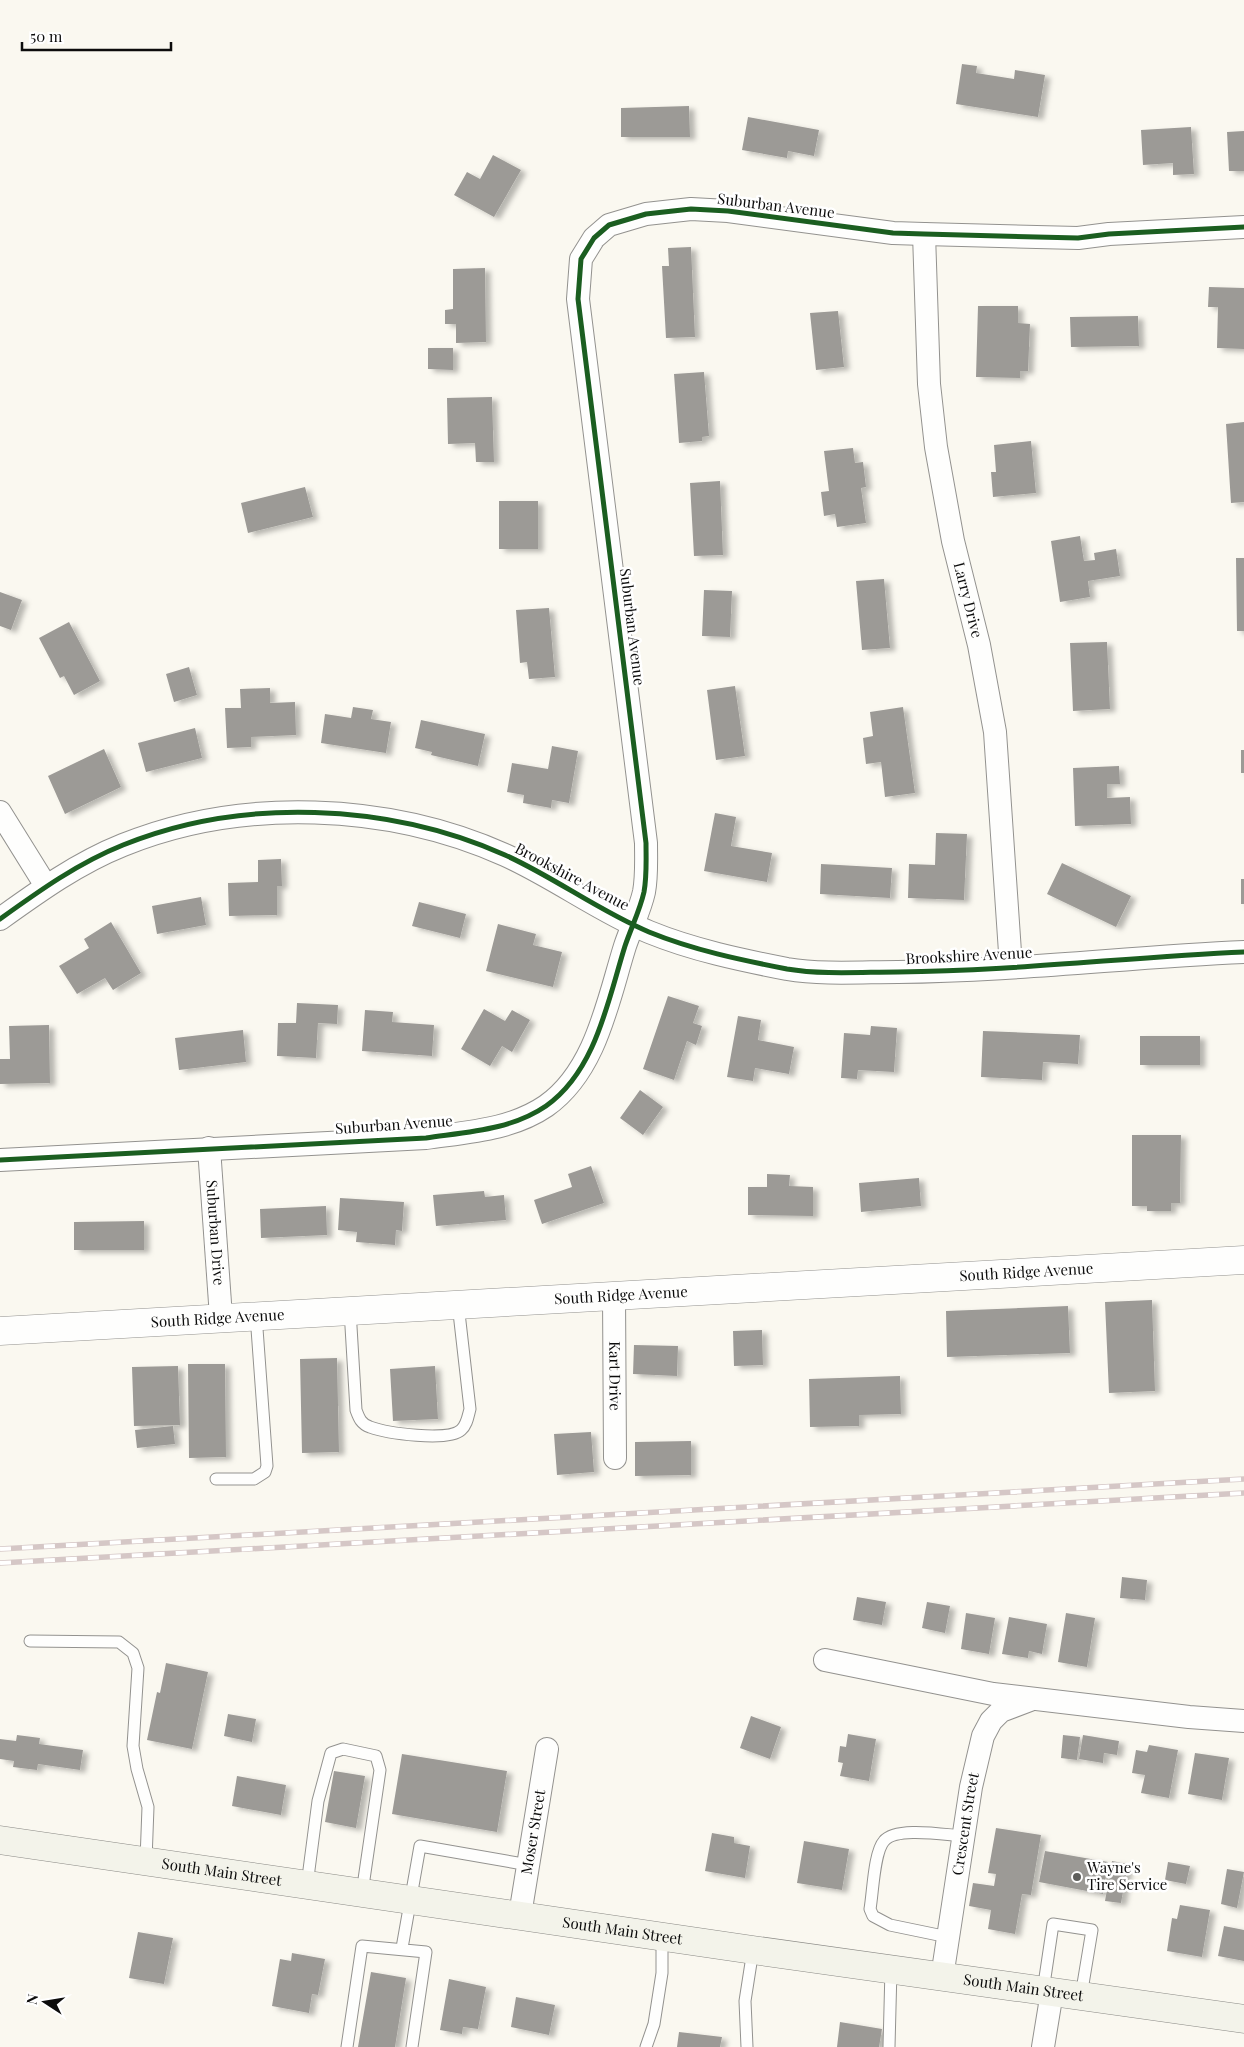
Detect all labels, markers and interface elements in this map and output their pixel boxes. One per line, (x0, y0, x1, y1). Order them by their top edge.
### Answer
scale bar (22, 20, 171, 52)
text: 50 m (30, 26, 63, 46)
street label: Suburban Avenue (716, 188, 836, 222)
street label: Larry Drive (950, 560, 988, 640)
street label: Suburban Avenue (616, 567, 650, 687)
street label: Brookshire Avenue (512, 838, 633, 915)
street label: Brookshire Avenue (905, 942, 1033, 968)
street label: Suburban Avenue (334, 1110, 453, 1138)
street label: Suburban Drive (202, 1179, 230, 1286)
street label: South Ridge Avenue (959, 1258, 1094, 1285)
street label: South Ridge Avenue (553, 1281, 688, 1308)
street label: South Ridge Avenue (150, 1304, 285, 1331)
street label: Kart Drive (605, 1341, 626, 1411)
street label: Crescent Street (947, 1769, 983, 1877)
street label: Moser Street (516, 1787, 549, 1876)
street label: South Main Street (161, 1853, 284, 1890)
place label: Wayne's Tire Service (1086, 1857, 1167, 1894)
marker: Wayne's Tire Service (1071, 1871, 1083, 1883)
street label: South Main Street (561, 1911, 684, 1949)
street label: South Main Street (962, 1969, 1085, 2005)
north arrow (20, 1977, 70, 2027)
text: N (21, 1992, 42, 2006)

